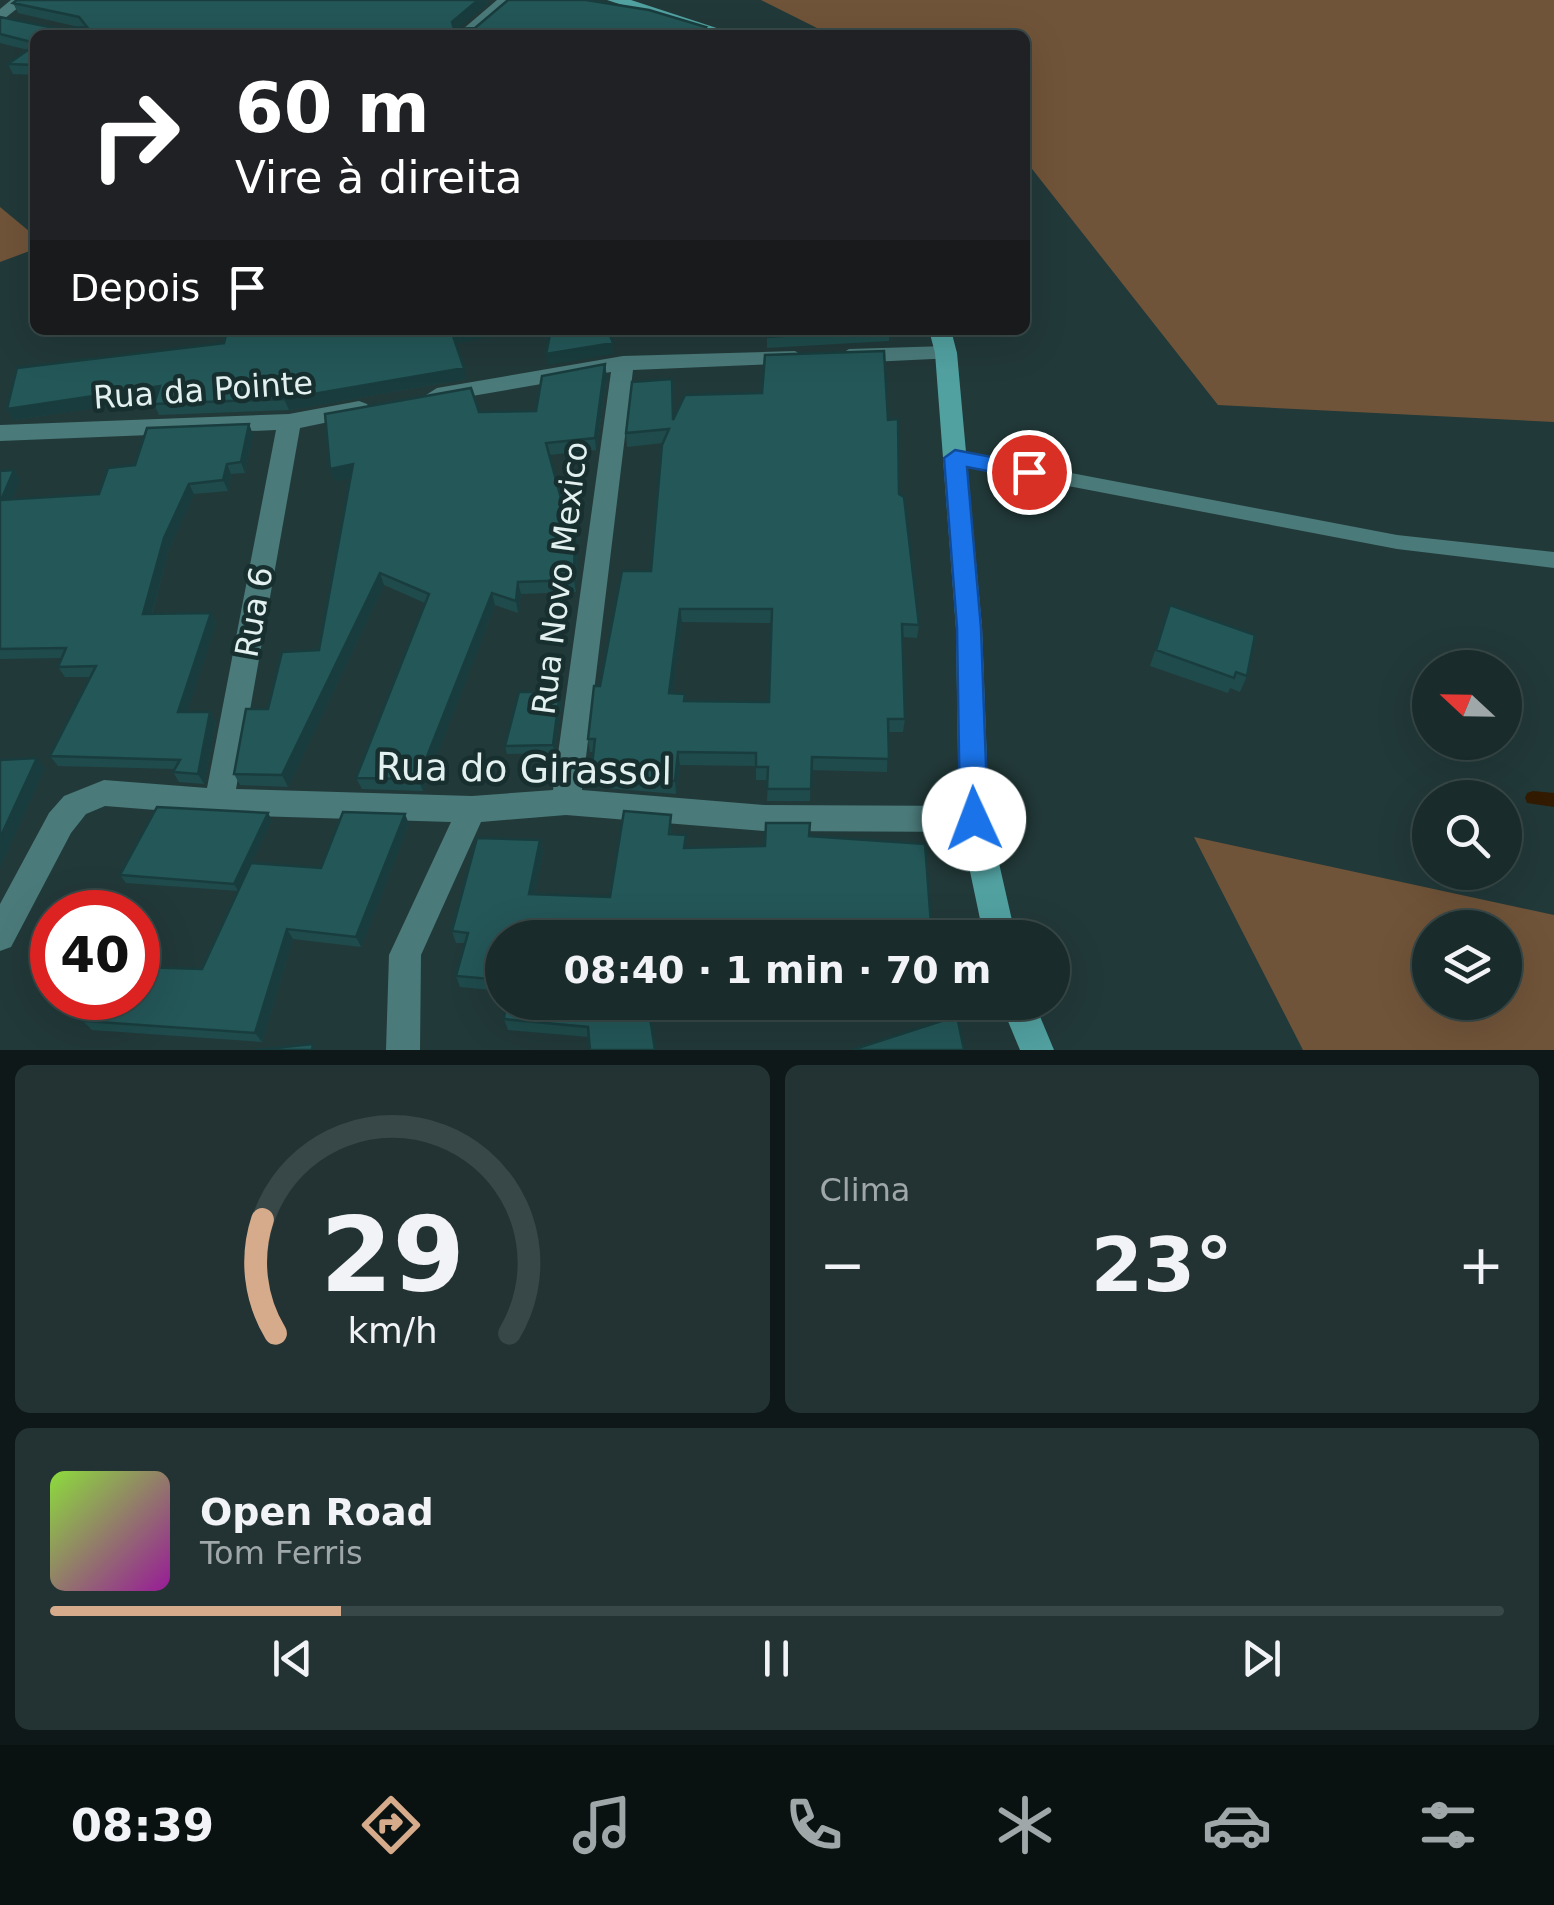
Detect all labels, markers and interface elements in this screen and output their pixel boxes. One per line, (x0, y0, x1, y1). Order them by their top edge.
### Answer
text: 60 m (235, 67, 430, 149)
icon: right (70, 70, 200, 200)
text: Vire à direita (235, 151, 523, 204)
icon: arrive (220, 260, 275, 315)
text: Depois (70, 266, 200, 310)
street label: Rua da Pointe (92, 363, 314, 417)
pin (987, 430, 1072, 515)
street label: Rua Novo Mexico (524, 439, 596, 717)
icon: arrive (1002, 445, 1057, 500)
street label: Rua 6 (227, 564, 281, 660)
north arrow (1412, 650, 1522, 760)
map controls (1412, 650, 1522, 1020)
street label: Rua do Girassol (376, 744, 672, 794)
position arrow (922, 767, 1026, 871)
button: search (1412, 780, 1522, 890)
speed limit sign: 40 (30, 890, 160, 1020)
button: layers (1412, 910, 1522, 1020)
text: 08:40 · 1 min · 70 m (564, 948, 991, 992)
text: Clima (820, 1171, 910, 1209)
text: 29 (320, 1194, 465, 1316)
text: 23° (1091, 1221, 1233, 1309)
text: − (820, 1233, 866, 1297)
text: + (1458, 1233, 1504, 1297)
text: km/h (347, 1310, 437, 1351)
text: Open Road (200, 1490, 434, 1534)
text: Tom Ferris (200, 1534, 363, 1572)
icon: previous (265, 1631, 320, 1686)
icon: pause (749, 1631, 804, 1686)
icon: next (1234, 1631, 1289, 1686)
icon: directions (356, 1790, 426, 1860)
icon: music (567, 1790, 637, 1860)
icon: phone (779, 1790, 849, 1860)
icon: climate (990, 1790, 1060, 1860)
icon: car (1202, 1790, 1272, 1860)
icon: filters (1413, 1790, 1483, 1860)
text: 08:39 (71, 1799, 214, 1852)

